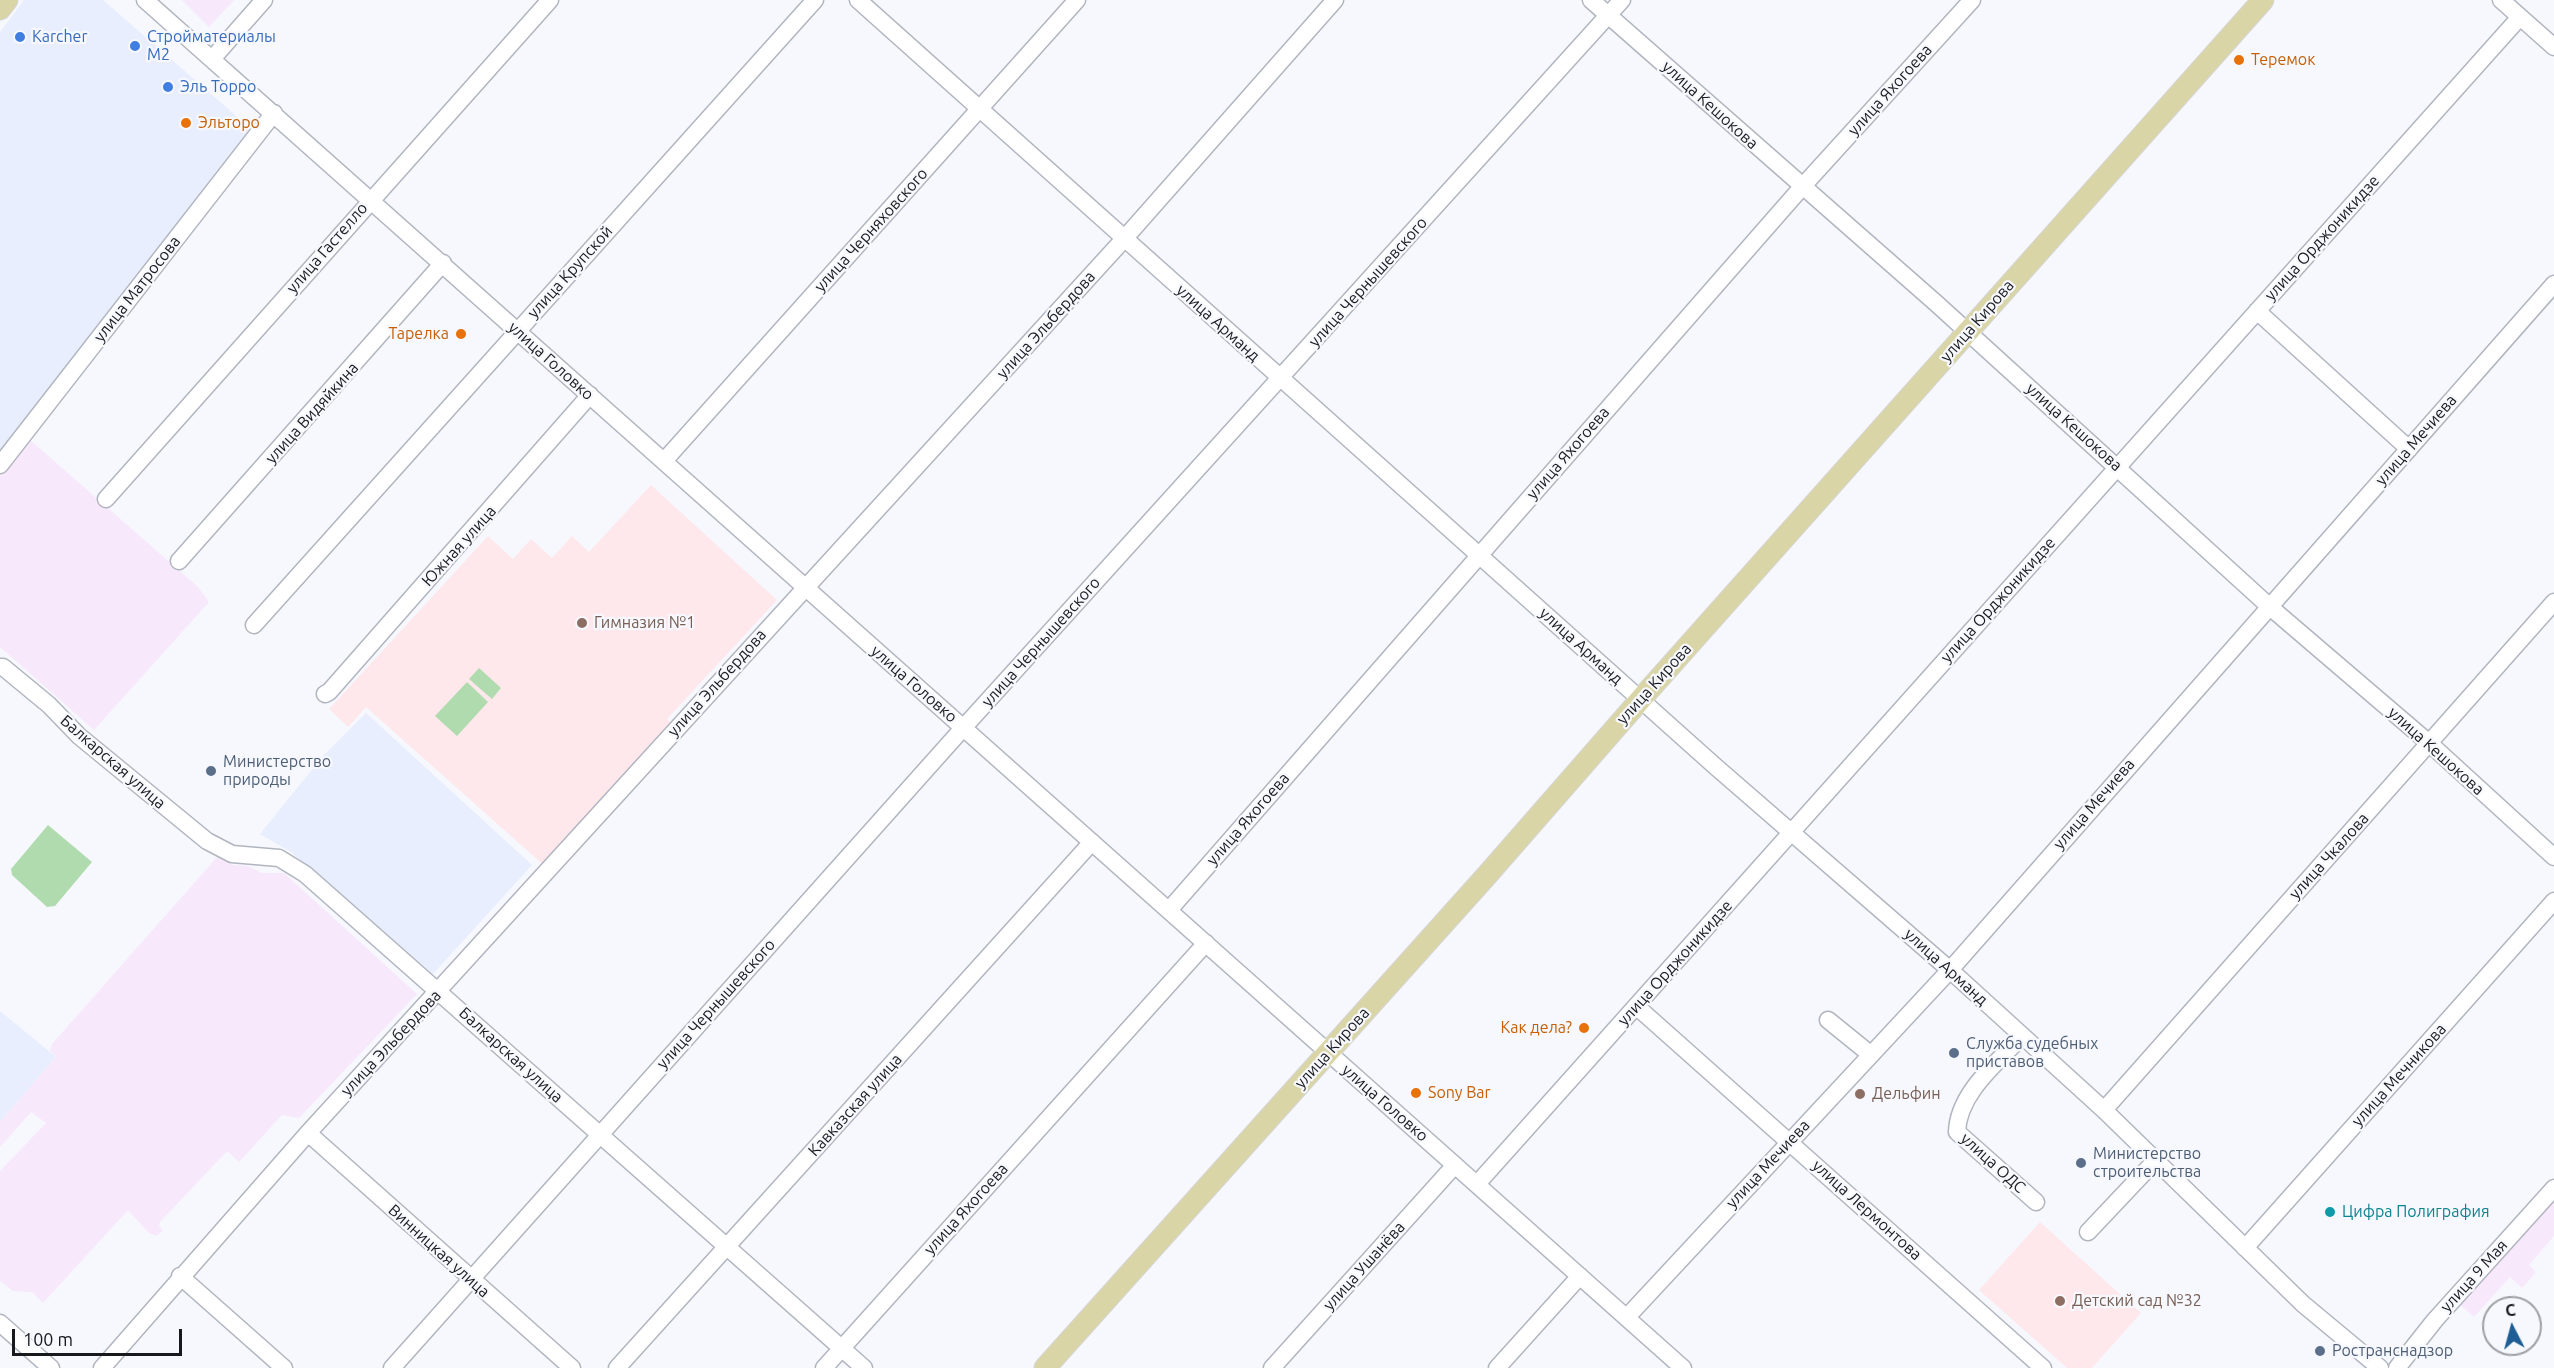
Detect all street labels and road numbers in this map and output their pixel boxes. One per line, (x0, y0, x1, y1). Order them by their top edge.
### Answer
street label: улица Яхогоева (1844, 40, 1936, 140)
street label: улица Кешокова (1658, 57, 1762, 153)
street label: улица Черняховского (810, 164, 932, 296)
street label: улица Орджоникидзе (2261, 171, 2383, 305)
street label: улица Гастелло (282, 199, 372, 297)
street label: улица Чернышевского (1305, 213, 1431, 351)
street label: улица Крупской (524, 222, 616, 322)
street label: улица Матросова (90, 232, 184, 346)
street label: улица Эльбердова (993, 267, 1099, 383)
street label: улица Кирова (1936, 276, 2018, 366)
street label: улица Арманд (1172, 280, 1264, 366)
street label: улица Головко (504, 318, 598, 404)
street label: улица Видяйкина (261, 358, 363, 468)
street label: улица Кешокова (2022, 379, 2126, 475)
street label: улица Мечиева (2371, 391, 2461, 489)
street label: улица Яхогоева (1523, 403, 1613, 503)
street label: Южная улица (418, 502, 500, 590)
street label: улица Орджоникидзе (1937, 533, 2059, 667)
street label: улица Чернышевского (978, 573, 1104, 711)
street label: улица Арманд (1535, 603, 1627, 689)
street label: улица Эльбердова (664, 625, 770, 741)
street label: улица Кирова (1613, 640, 1695, 728)
street label: улица Головко (867, 641, 961, 727)
street label: улица Кешокова (2384, 703, 2488, 799)
street label: Балкарская улица (56, 711, 170, 813)
street label: улица Мечиева (2049, 755, 2139, 853)
street label: улица Яхогоева (1203, 769, 1293, 869)
street label: улица Чкалова (2285, 809, 2373, 903)
street label: улица Орджоникидзе (1614, 896, 1736, 1030)
street label: улица Арманд (1900, 924, 1992, 1010)
street label: улица Чернышевского (653, 935, 779, 1073)
street label: улица Эльбердова (337, 986, 445, 1100)
street label: Балкарская улица (455, 1003, 567, 1107)
street label: улица Кирова (1291, 1004, 1373, 1092)
street label: улица Мечникова (2348, 1020, 2450, 1130)
street label: Кавказская улица (804, 1050, 906, 1160)
street label: улица Головко (1338, 1060, 1432, 1146)
street label: улица Мечиева (1722, 1116, 1814, 1212)
street label: улица ОДС (1957, 1129, 2029, 1197)
street label: улица Лермонтова (1808, 1156, 1926, 1264)
street label: улица Яхогоева (920, 1159, 1012, 1259)
street label: Винницкая улица (384, 1201, 494, 1301)
street label: улица Ушанёва (1319, 1218, 1409, 1314)
street label: улица 9 Мая (2436, 1236, 2512, 1316)

